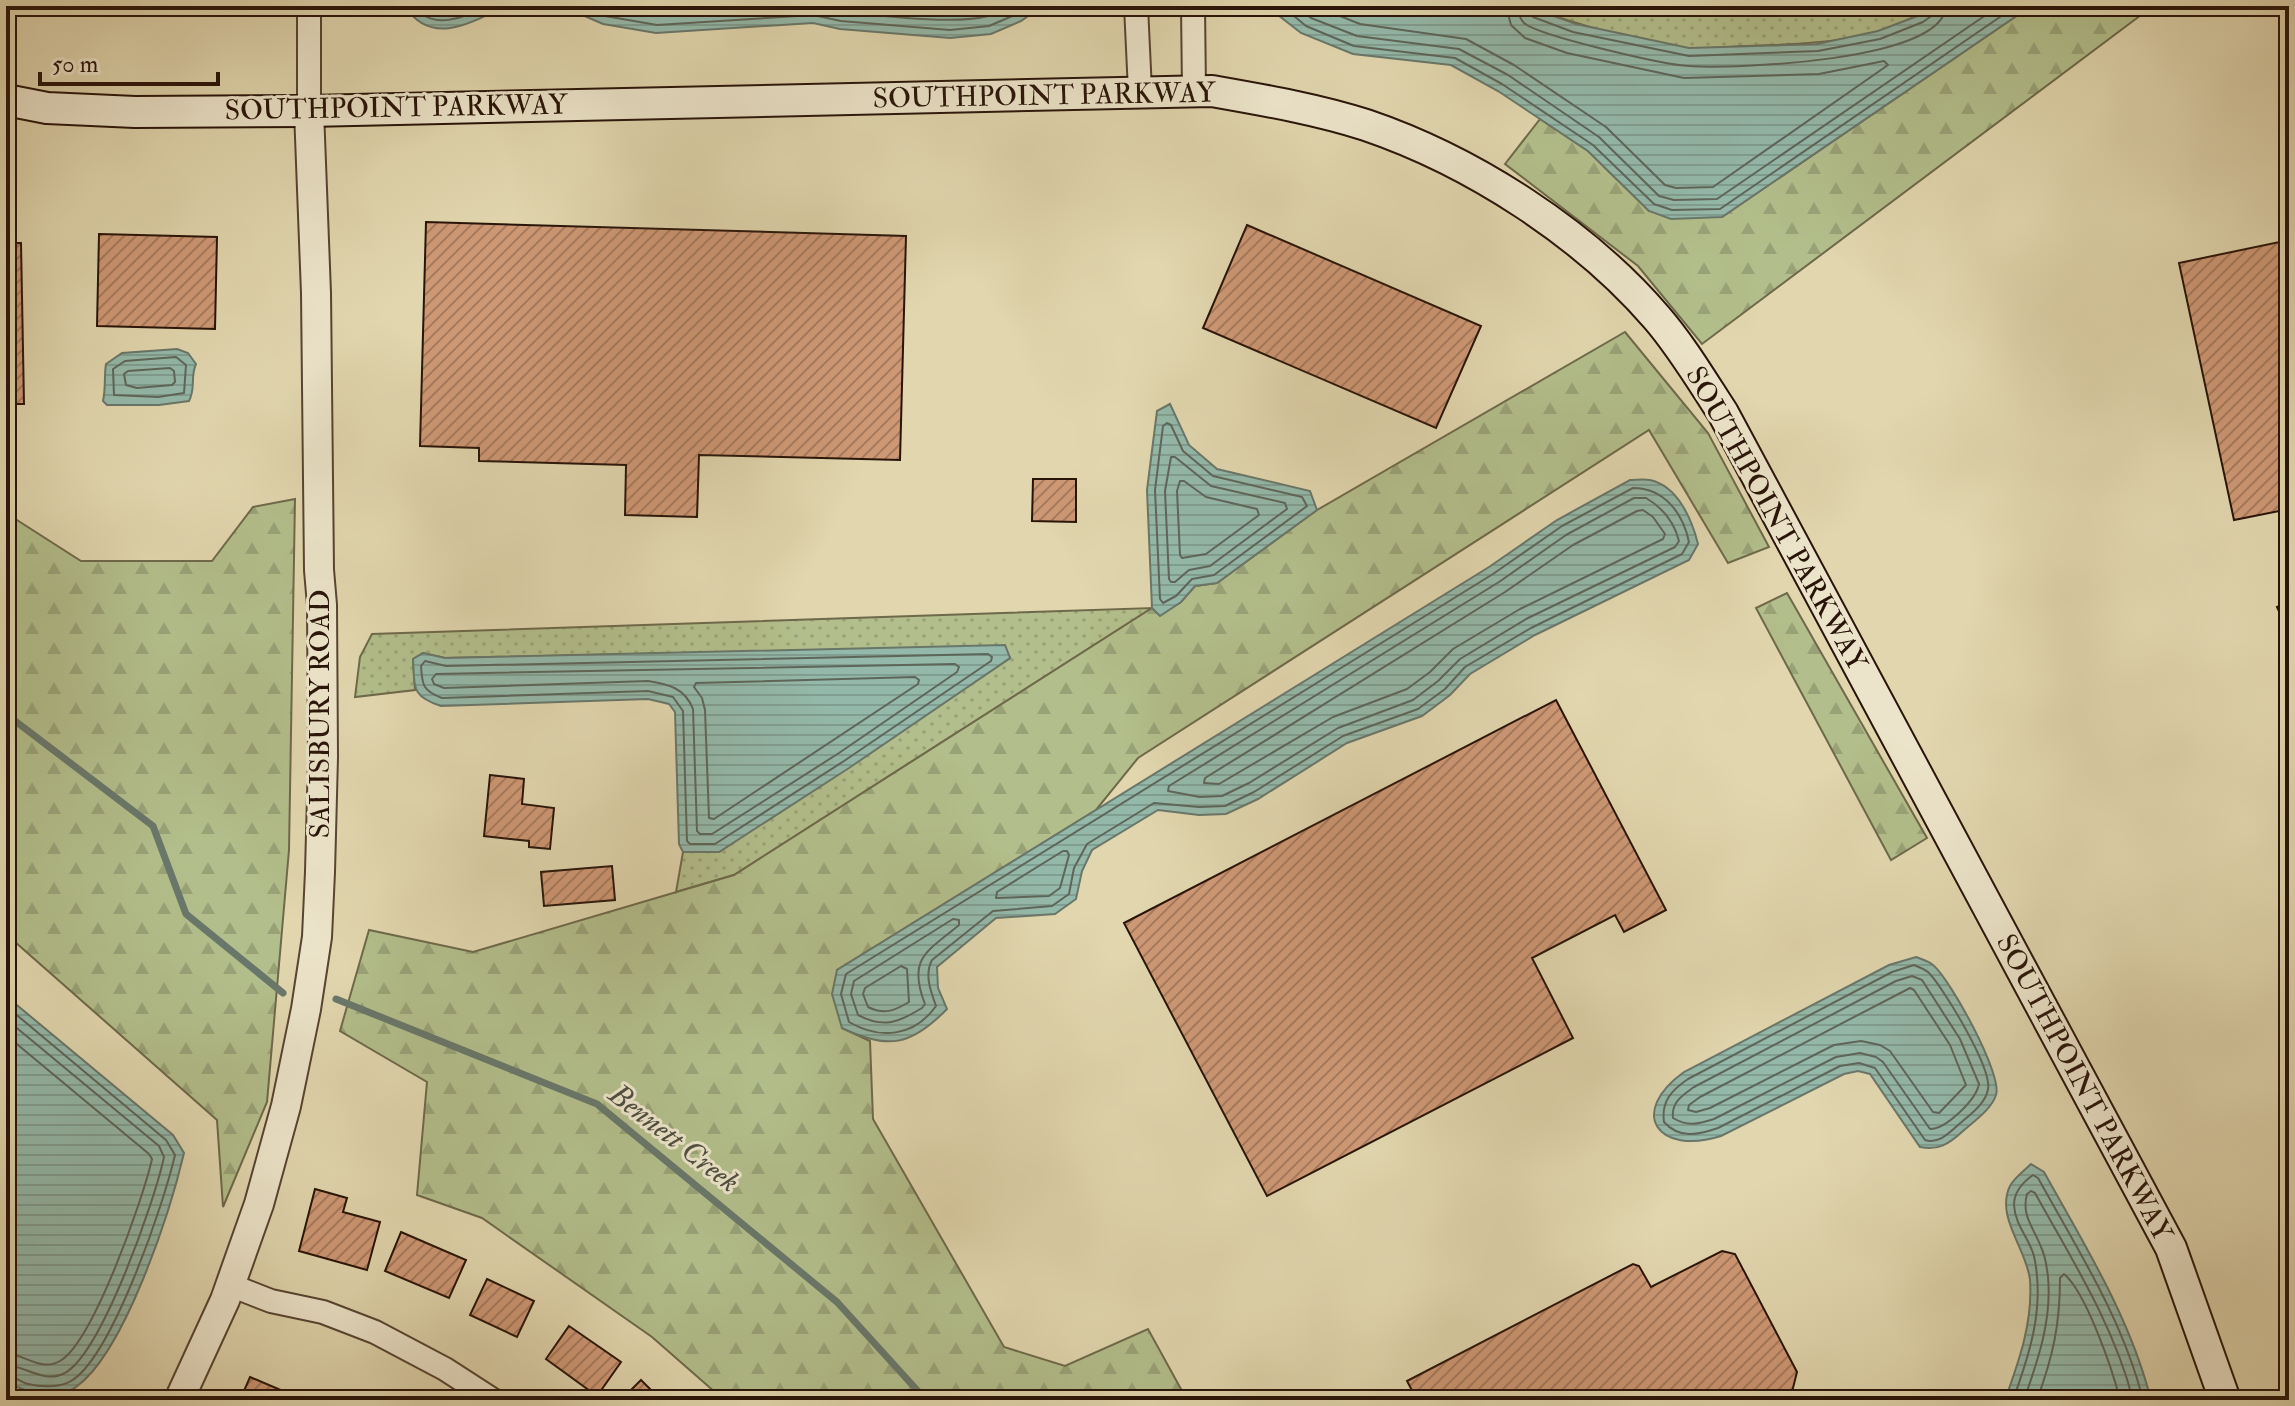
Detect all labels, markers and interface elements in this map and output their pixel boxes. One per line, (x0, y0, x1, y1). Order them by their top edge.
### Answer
scale bar (40, 36, 218, 86)
text: 50 m (52, 49, 99, 80)
street label: SOUTHPOINT PARKWAY (872, 75, 1217, 116)
street label: SOUTHPOINT PARKWAY (224, 87, 569, 128)
street label: SOUTHPOINT PARKWAY (1678, 360, 1875, 678)
street label: SALISBURY ROAD (303, 589, 338, 839)
street label: SOUTHPOINT PARKWAY (1988, 928, 2180, 1248)
water label: Bennett Creek (600, 1074, 747, 1200)

